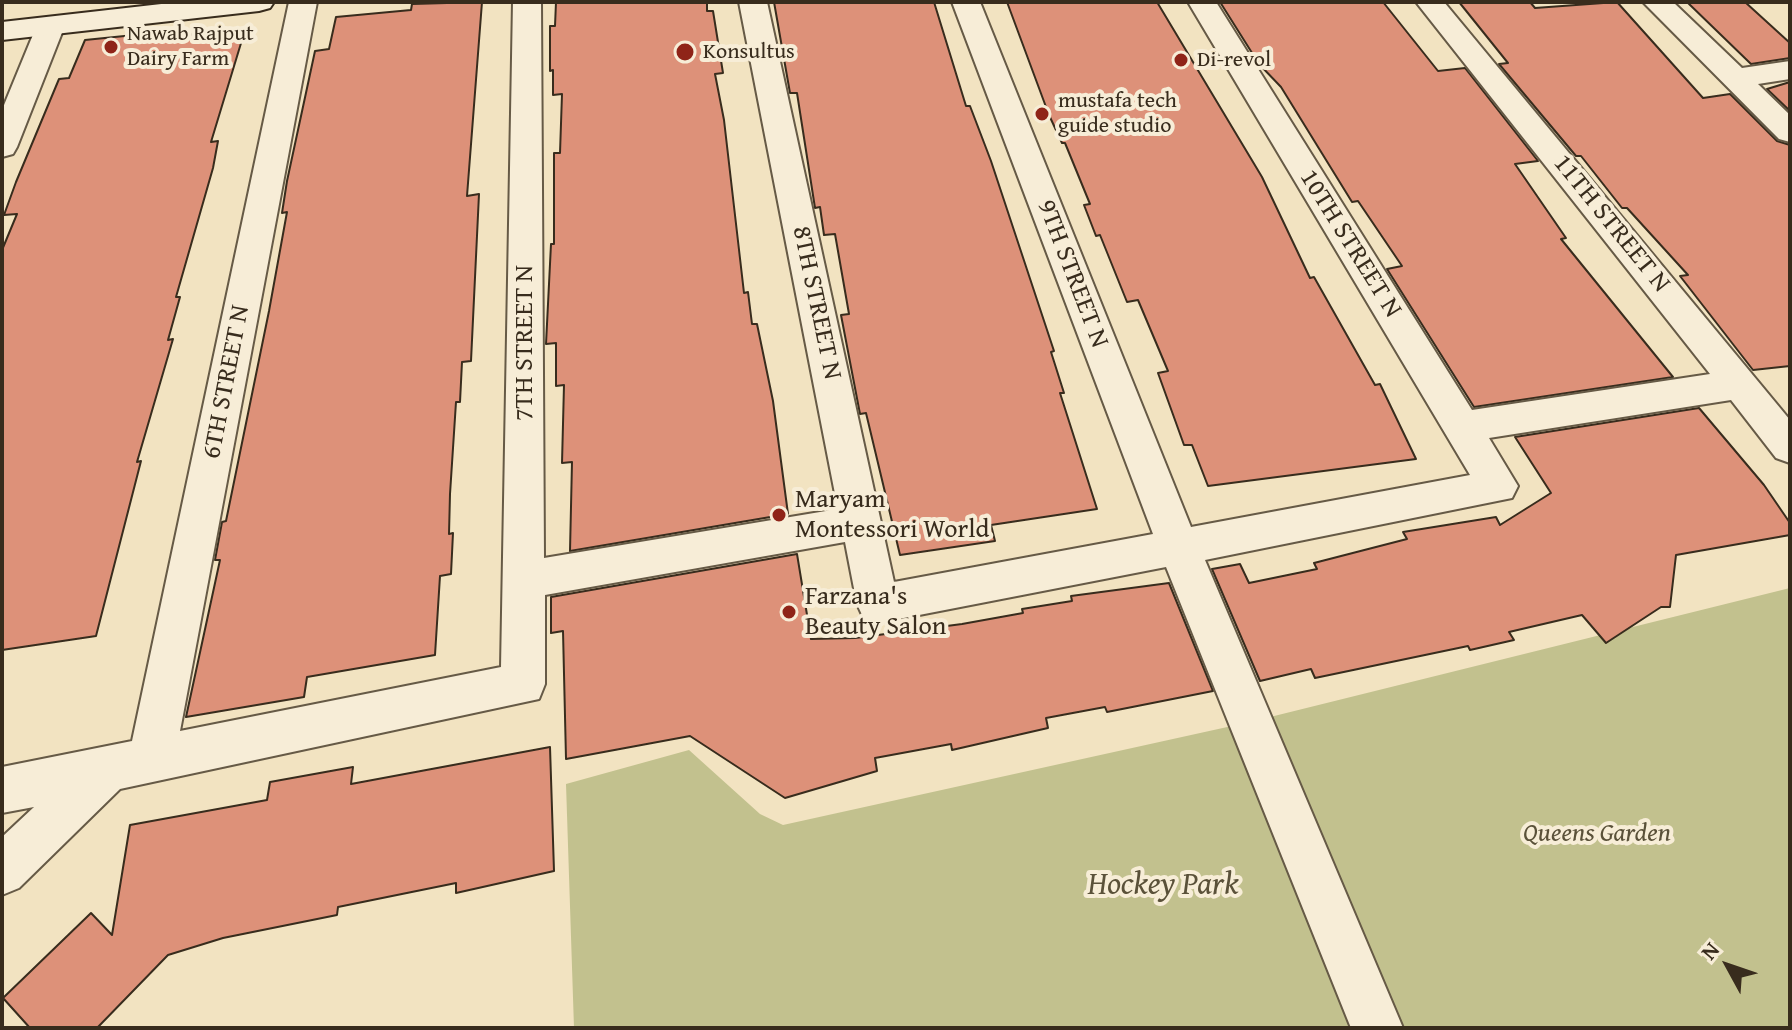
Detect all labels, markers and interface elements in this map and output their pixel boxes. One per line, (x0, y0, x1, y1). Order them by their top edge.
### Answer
place label: Nawab Rajput Dairy Farm (127, 21, 254, 72)
marker: Nawab Rajput Dairy Farm (102, 38, 120, 56)
place label: Konsultus (703, 39, 795, 65)
marker: Konsultus (674, 41, 696, 63)
place label: Di-revol (1197, 47, 1271, 73)
marker: Di-revol (1172, 51, 1190, 69)
place label: mustafa tech guide studio (1058, 88, 1177, 140)
marker: mustafa tech guide studio (1033, 105, 1051, 123)
street label: 11TH STREET N (1546, 149, 1676, 299)
street label: 10TH STREET N (1292, 164, 1408, 324)
street label: 9TH STREET N (1029, 196, 1115, 352)
street label: 8TH STREET N (785, 224, 847, 382)
street label: 7TH STREET N (509, 265, 541, 421)
street label: 6TH STREET N (197, 303, 257, 461)
place label: Maryam Montessori World (795, 484, 989, 546)
marker: Maryam Montessori World (770, 506, 788, 524)
place label: Farzana's Beauty Salon (805, 581, 946, 642)
marker: Farzana's Beauty Salon (780, 603, 798, 621)
park label: Queens Garden (1523, 818, 1671, 850)
park label: Hockey Park (1087, 867, 1239, 905)
north arrow (1688, 926, 1768, 1006)
text: N (1693, 935, 1727, 966)

